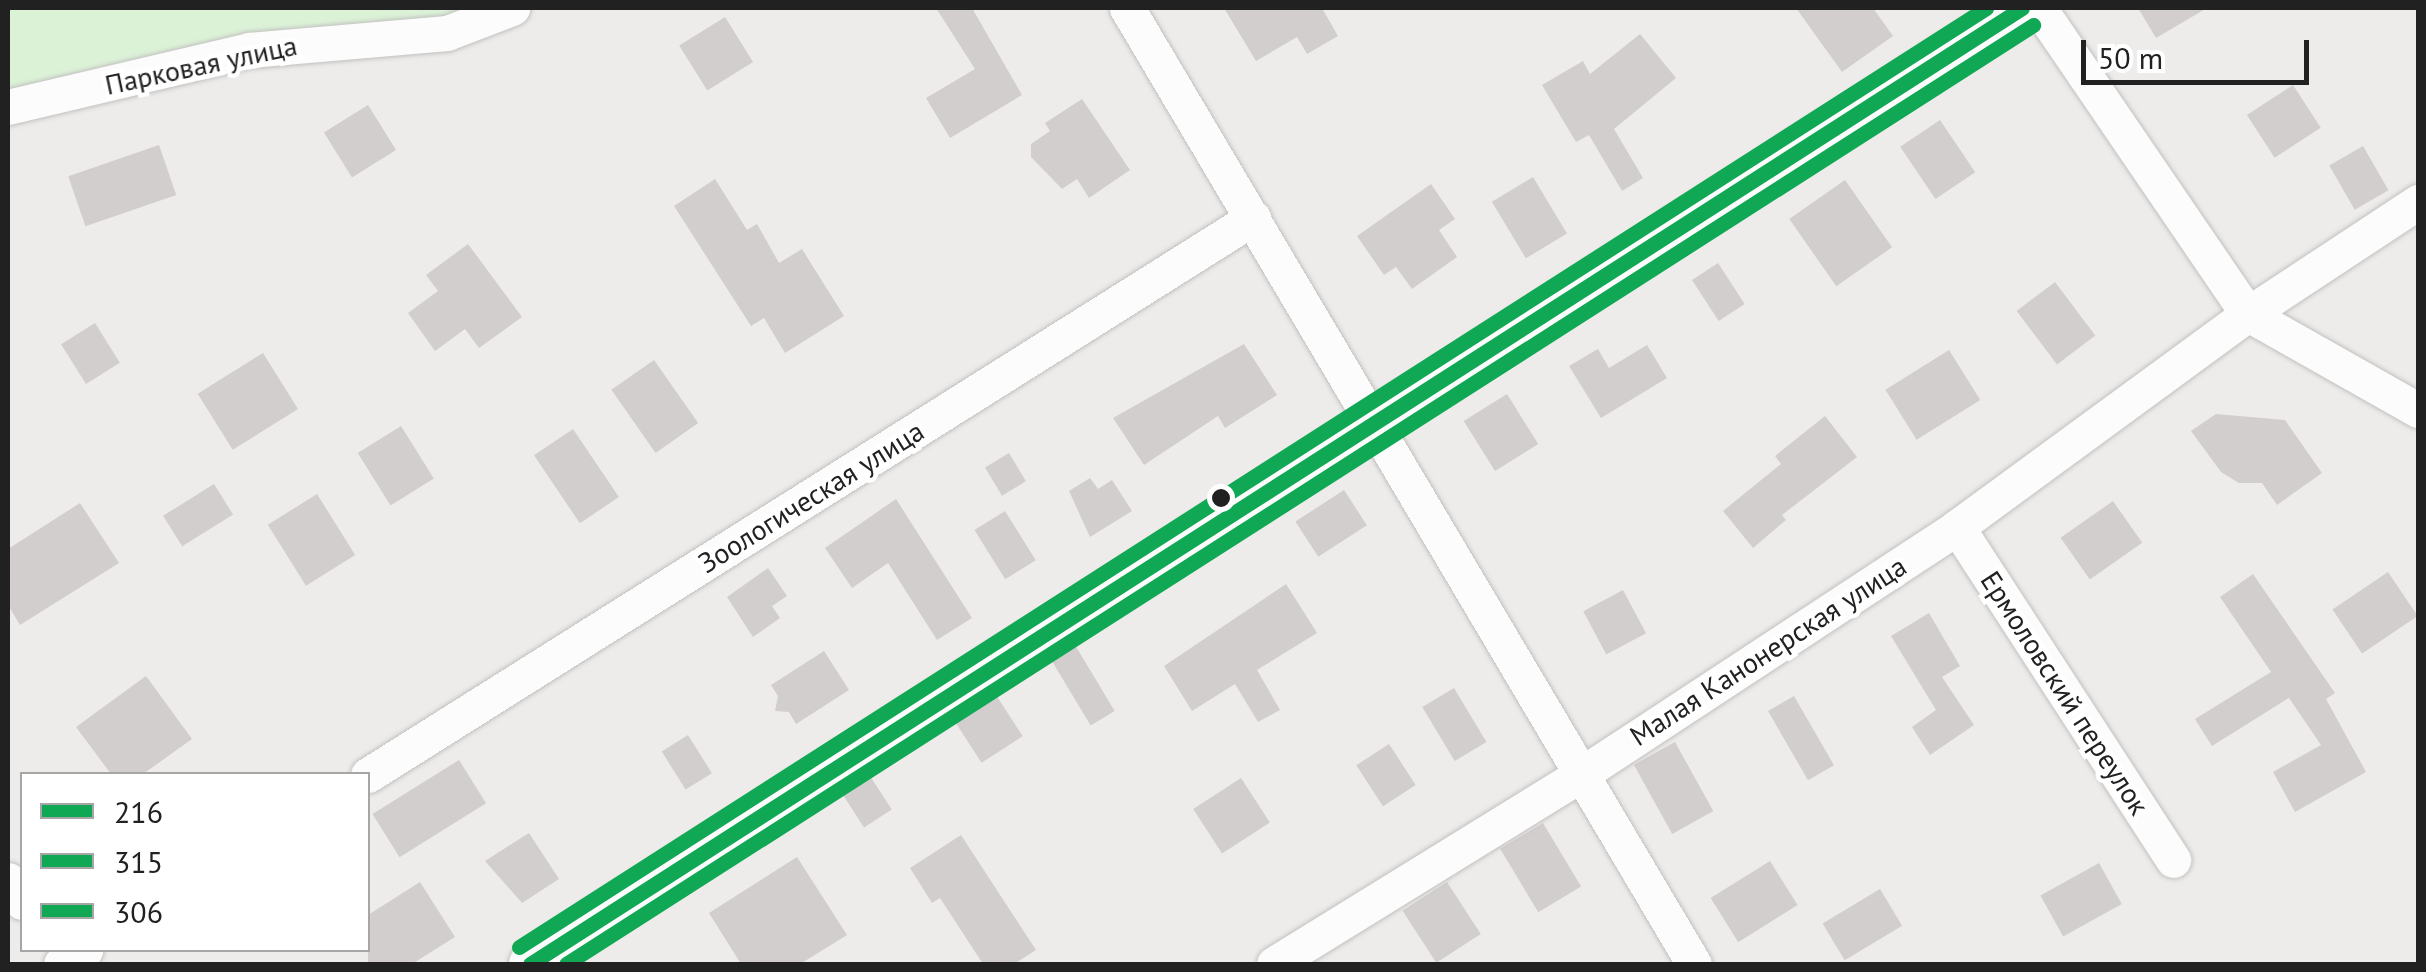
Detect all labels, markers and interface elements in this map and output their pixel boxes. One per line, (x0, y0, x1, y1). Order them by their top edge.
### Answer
scale bar (2086, 20, 2314, 82)
street label: Парковая улица (102, 28, 300, 102)
text: 50 m (2098, 38, 2163, 77)
street label: Зоологическая улица (692, 414, 930, 580)
unlabelled marker (1211, 488, 1231, 508)
street label: Малая Канонерская улица (1624, 549, 1912, 753)
street label: Ермоловский переулок (1974, 565, 2156, 821)
legend (20, 772, 370, 952)
text: 216 (114, 792, 163, 831)
text: 315 (114, 842, 163, 881)
text: 306 (114, 892, 163, 931)

